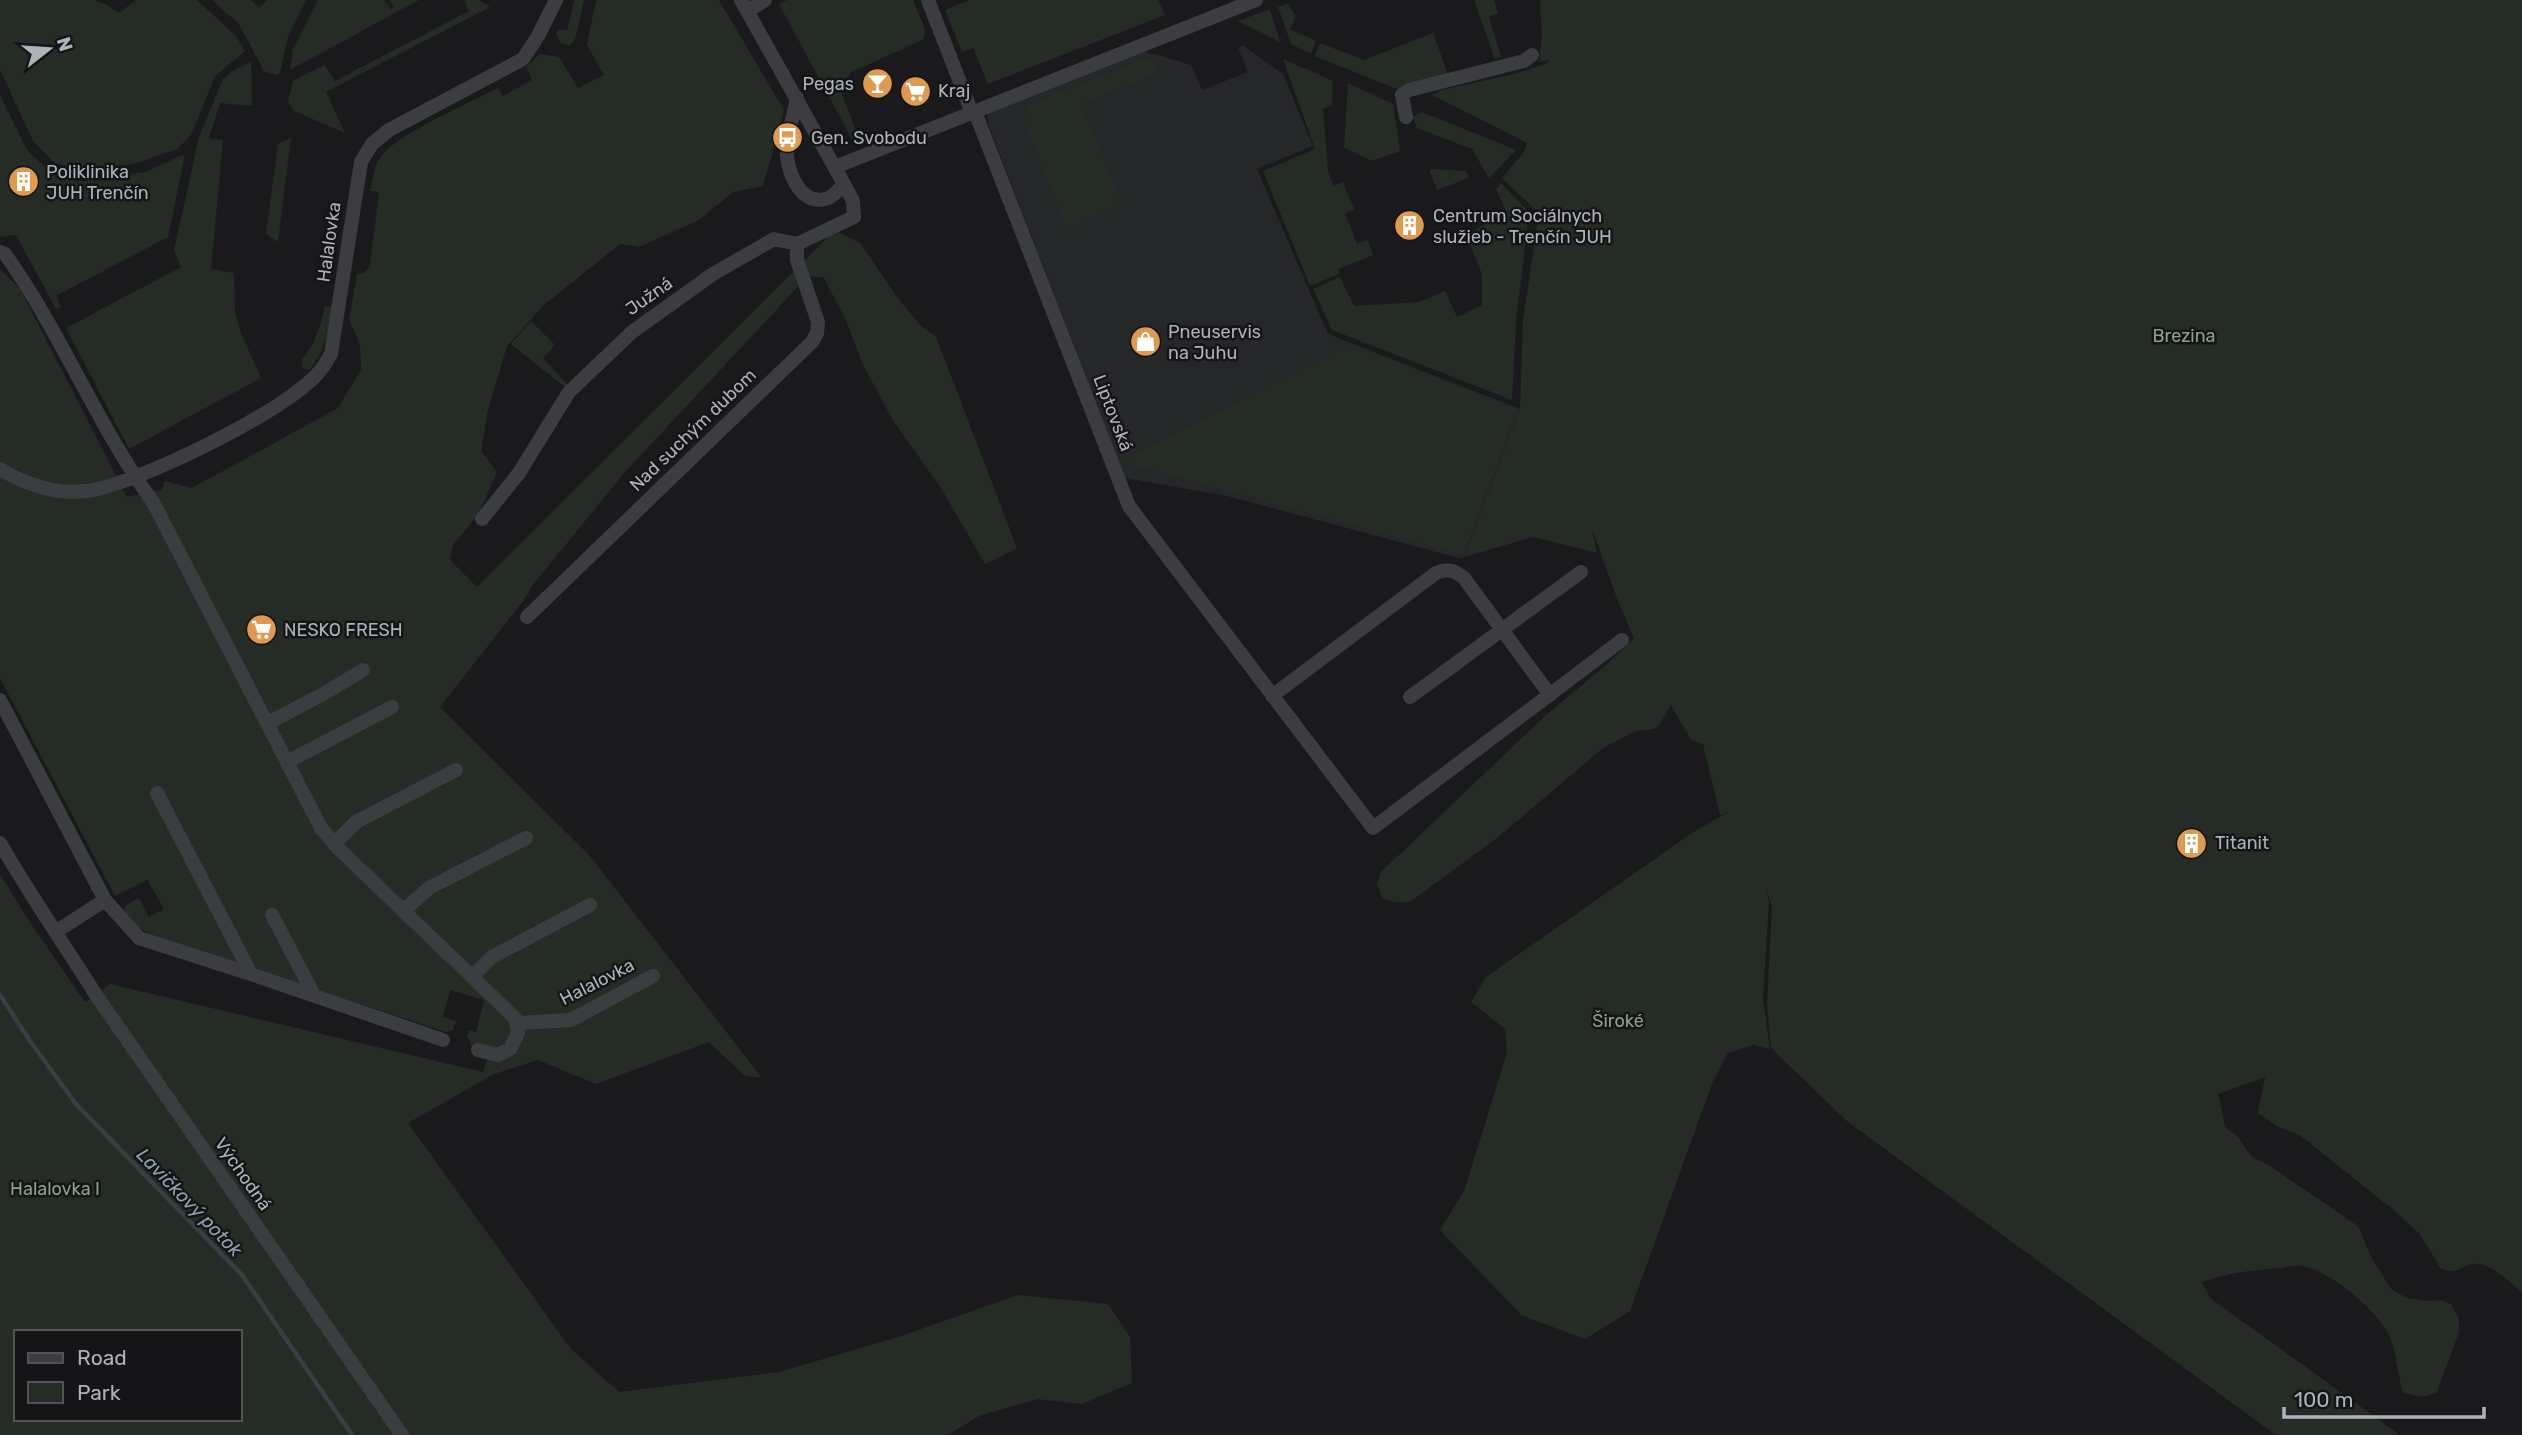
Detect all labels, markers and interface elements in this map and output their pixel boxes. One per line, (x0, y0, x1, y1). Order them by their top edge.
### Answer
north arrow (14, 14, 84, 84)
text: N (52, 34, 78, 54)
bar icon: Pegas (860, 67, 894, 101)
place label: Pegas (803, 73, 854, 95)
supermarket icon: Kraj (898, 74, 932, 108)
place label: Kraj (938, 80, 970, 102)
bus stop icon: Gen. Svobodu (771, 121, 805, 155)
place label: Gen. Svobodu (811, 127, 927, 149)
place label: Poliklinika JUH Trenčín (46, 161, 149, 204)
building icon: Poliklinika JUH Trenčín (6, 165, 40, 199)
street label: Halalovka (313, 201, 345, 283)
place label: Centrum Sociálnych služieb - Trenčín JUH (1433, 205, 1612, 248)
building icon: Centrum Sociálnych služieb - Trenčín JUH (1393, 209, 1427, 243)
street label: Južná (621, 272, 677, 320)
place label: Pneuservis na Juhu (1168, 321, 1261, 364)
shop icon: Pneuservis na Juhu (1128, 325, 1162, 359)
park label: Brezina (2152, 325, 2216, 347)
street label: Nad suchým dubom (625, 364, 761, 496)
street label: Liptovská (1088, 372, 1138, 454)
supermarket icon: NESKO FRESH (244, 613, 278, 647)
place label: NESKO FRESH (284, 619, 403, 641)
building icon: Titanit (2175, 826, 2209, 860)
place label: Titanit (2215, 832, 2269, 854)
street label: Halalovka (556, 954, 638, 1010)
park label: Široké (1592, 1010, 1644, 1032)
street label: Východná (210, 1133, 276, 1215)
water label: Lavičkový potok (132, 1143, 247, 1262)
park label: Halalovka I (10, 1178, 100, 1200)
legend (14, 1330, 242, 1421)
text: Road (77, 1345, 127, 1370)
scale bar (2284, 1376, 2484, 1420)
text: Park (77, 1380, 121, 1405)
text: 100 m (2294, 1387, 2353, 1412)

